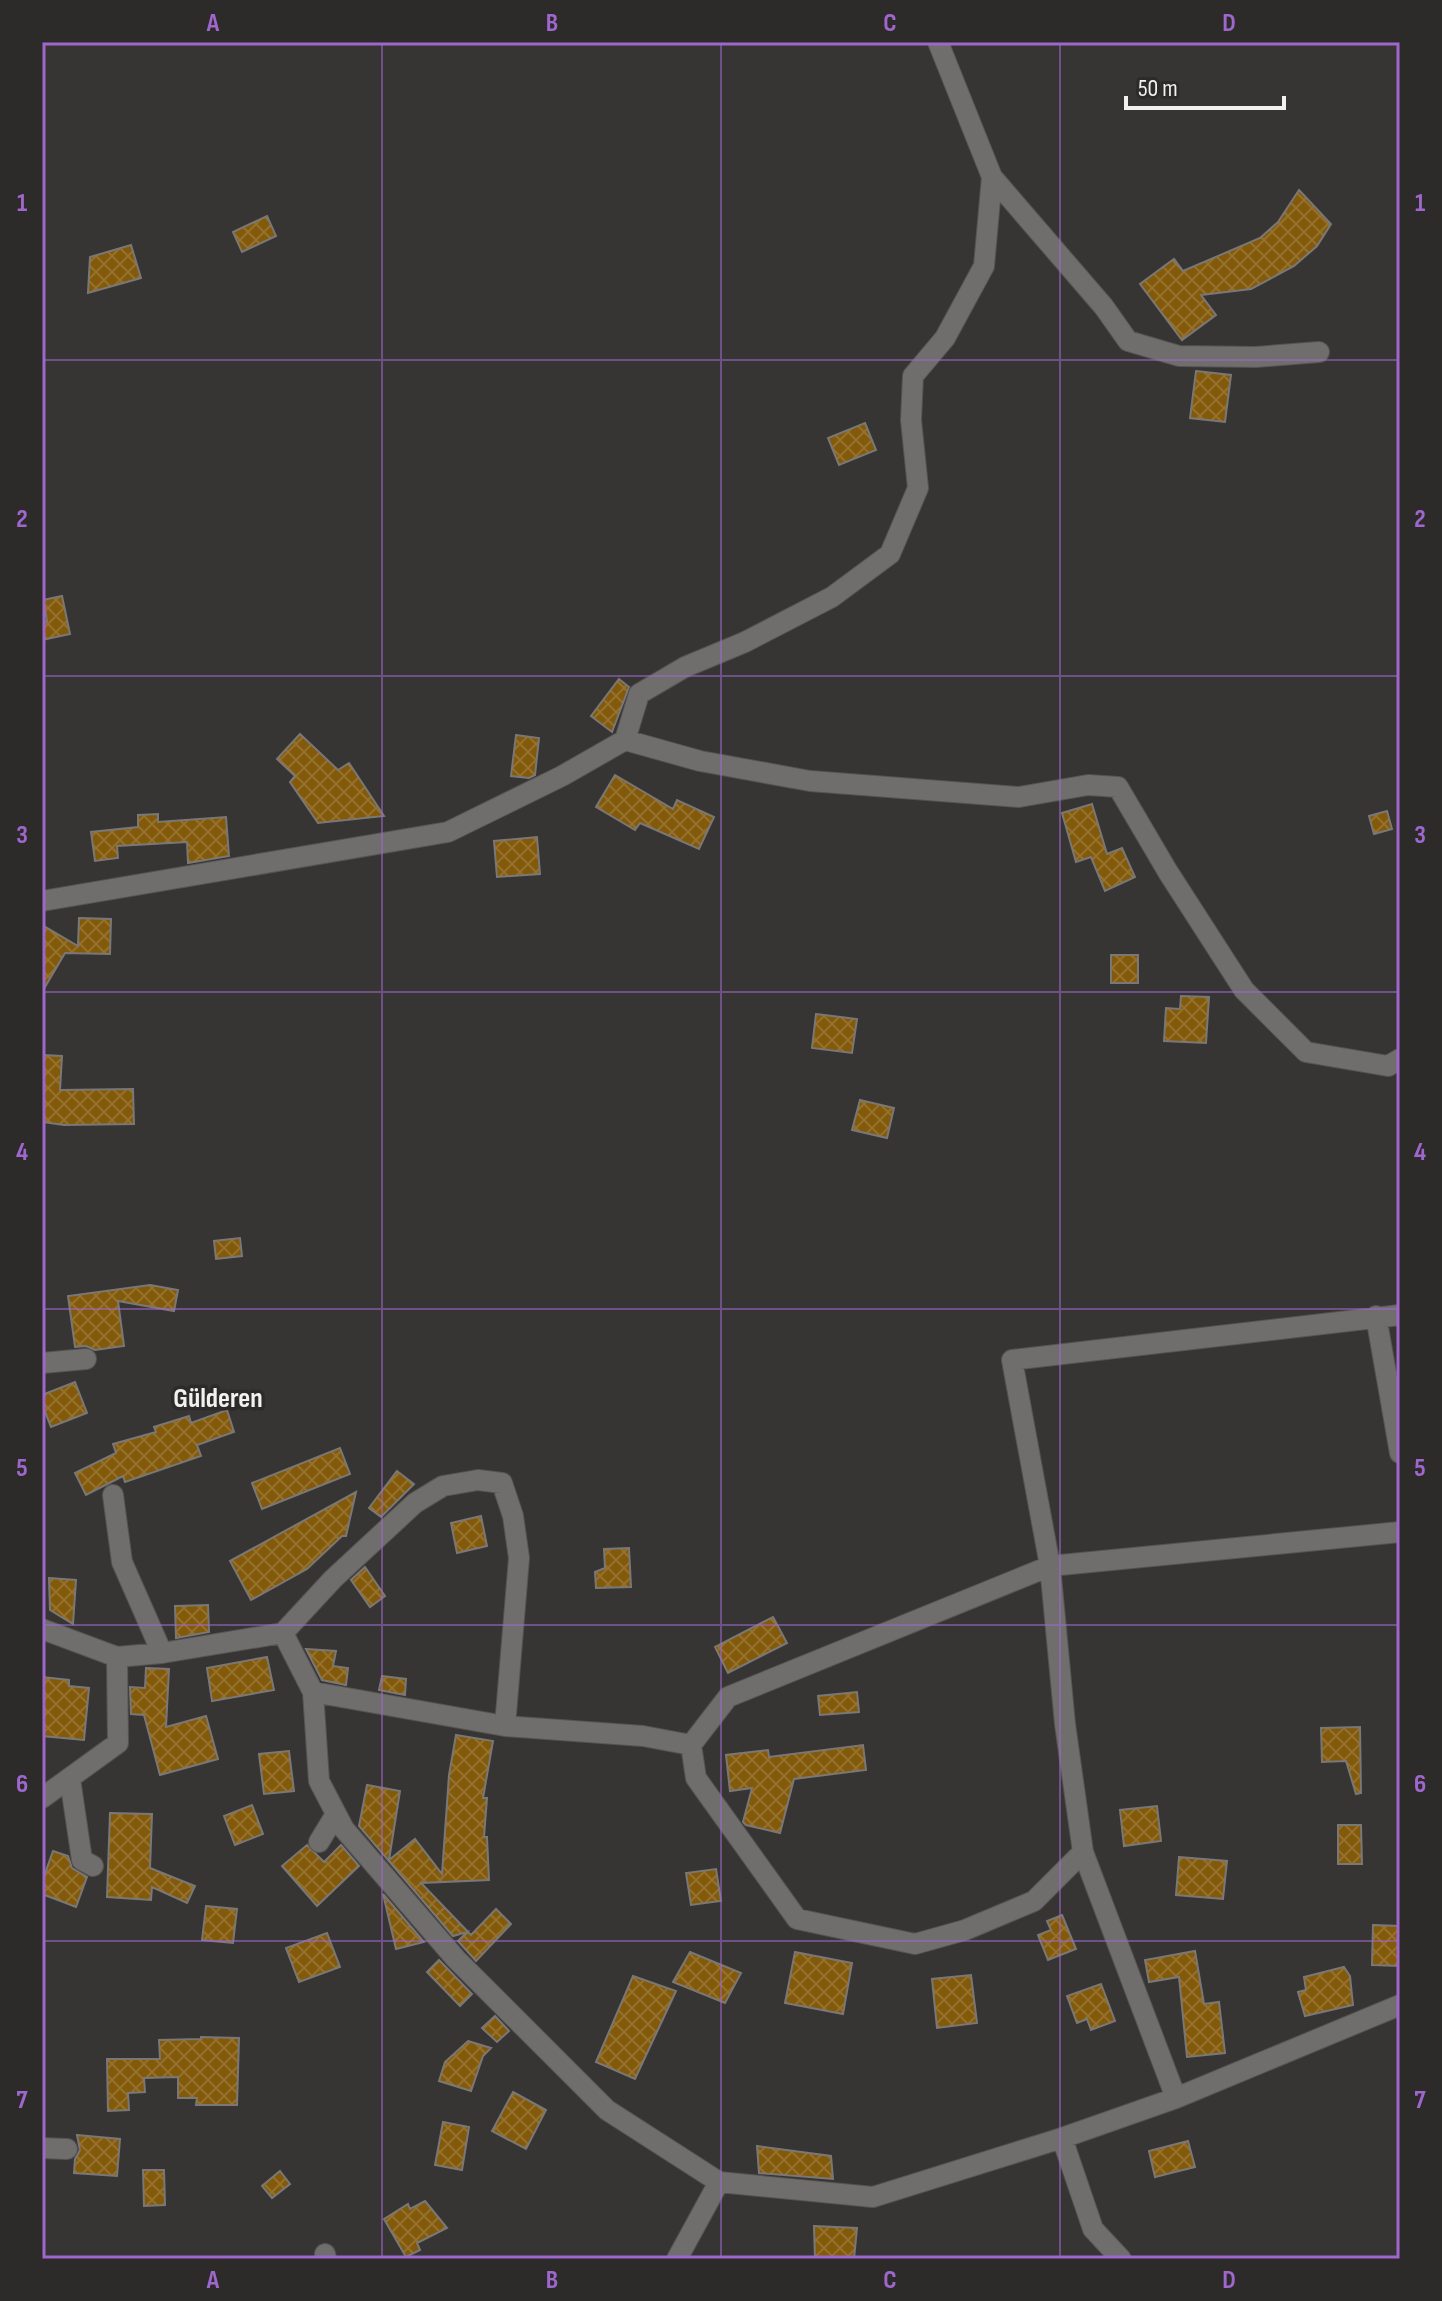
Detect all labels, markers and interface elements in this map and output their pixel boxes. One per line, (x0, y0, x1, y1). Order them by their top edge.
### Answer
text: A (206, 8, 220, 39)
text: B (546, 8, 558, 39)
text: C (883, 8, 897, 39)
text: D (1222, 8, 1236, 39)
scale bar (1126, 60, 1284, 110)
text: 50 m (1138, 74, 1178, 103)
text: 1 (17, 188, 27, 219)
text: 1 (1415, 188, 1425, 219)
text: 2 (16, 504, 28, 535)
text: 2 (1414, 504, 1426, 535)
text: 3 (16, 820, 28, 851)
text: 3 (1414, 820, 1426, 851)
text: 4 (16, 1137, 28, 1168)
text: 4 (1414, 1137, 1426, 1168)
district label: Gülderen (173, 1382, 263, 1415)
text: 5 (16, 1453, 28, 1484)
text: 5 (1414, 1453, 1426, 1484)
text: 6 (16, 1769, 28, 1800)
text: 6 (1414, 1769, 1426, 1800)
text: 7 (16, 2085, 28, 2116)
text: 7 (1414, 2085, 1426, 2116)
text: A (206, 2265, 220, 2296)
text: B (546, 2265, 558, 2296)
text: C (883, 2265, 897, 2296)
text: D (1222, 2265, 1236, 2296)

